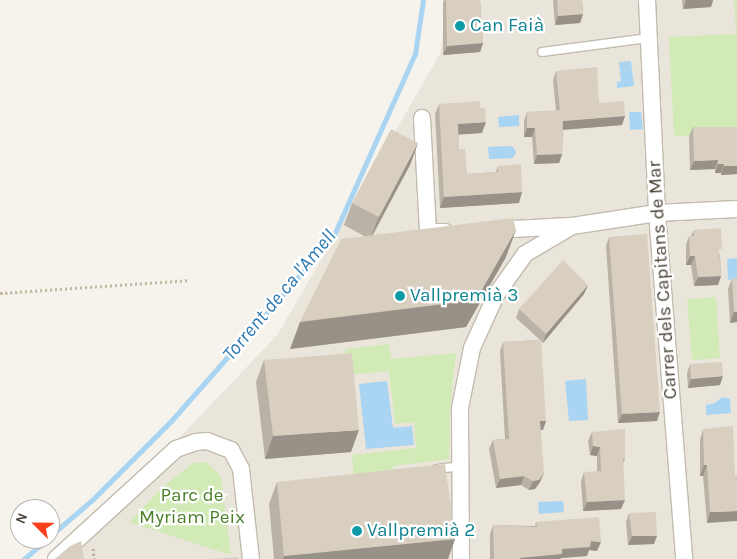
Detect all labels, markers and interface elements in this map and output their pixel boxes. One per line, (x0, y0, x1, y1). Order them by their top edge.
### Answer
place label: Can Faià (470, 15, 544, 37)
marker: Can Faià (454, 20, 466, 32)
street label: Carrer dels Capitans de Mar (643, 160, 683, 400)
water label: Torrent de ca l'Amell (217, 224, 341, 366)
place label: Vallpremià 3 (410, 285, 519, 307)
marker: Vallpremià 3 (394, 290, 406, 302)
park label: Parc de Myriam Peix (139, 485, 245, 529)
north arrow (10, 499, 60, 549)
text: N (12, 510, 31, 526)
place label: Vallpremià 2 (367, 520, 475, 542)
marker: Vallpremià 2 (351, 525, 363, 537)

